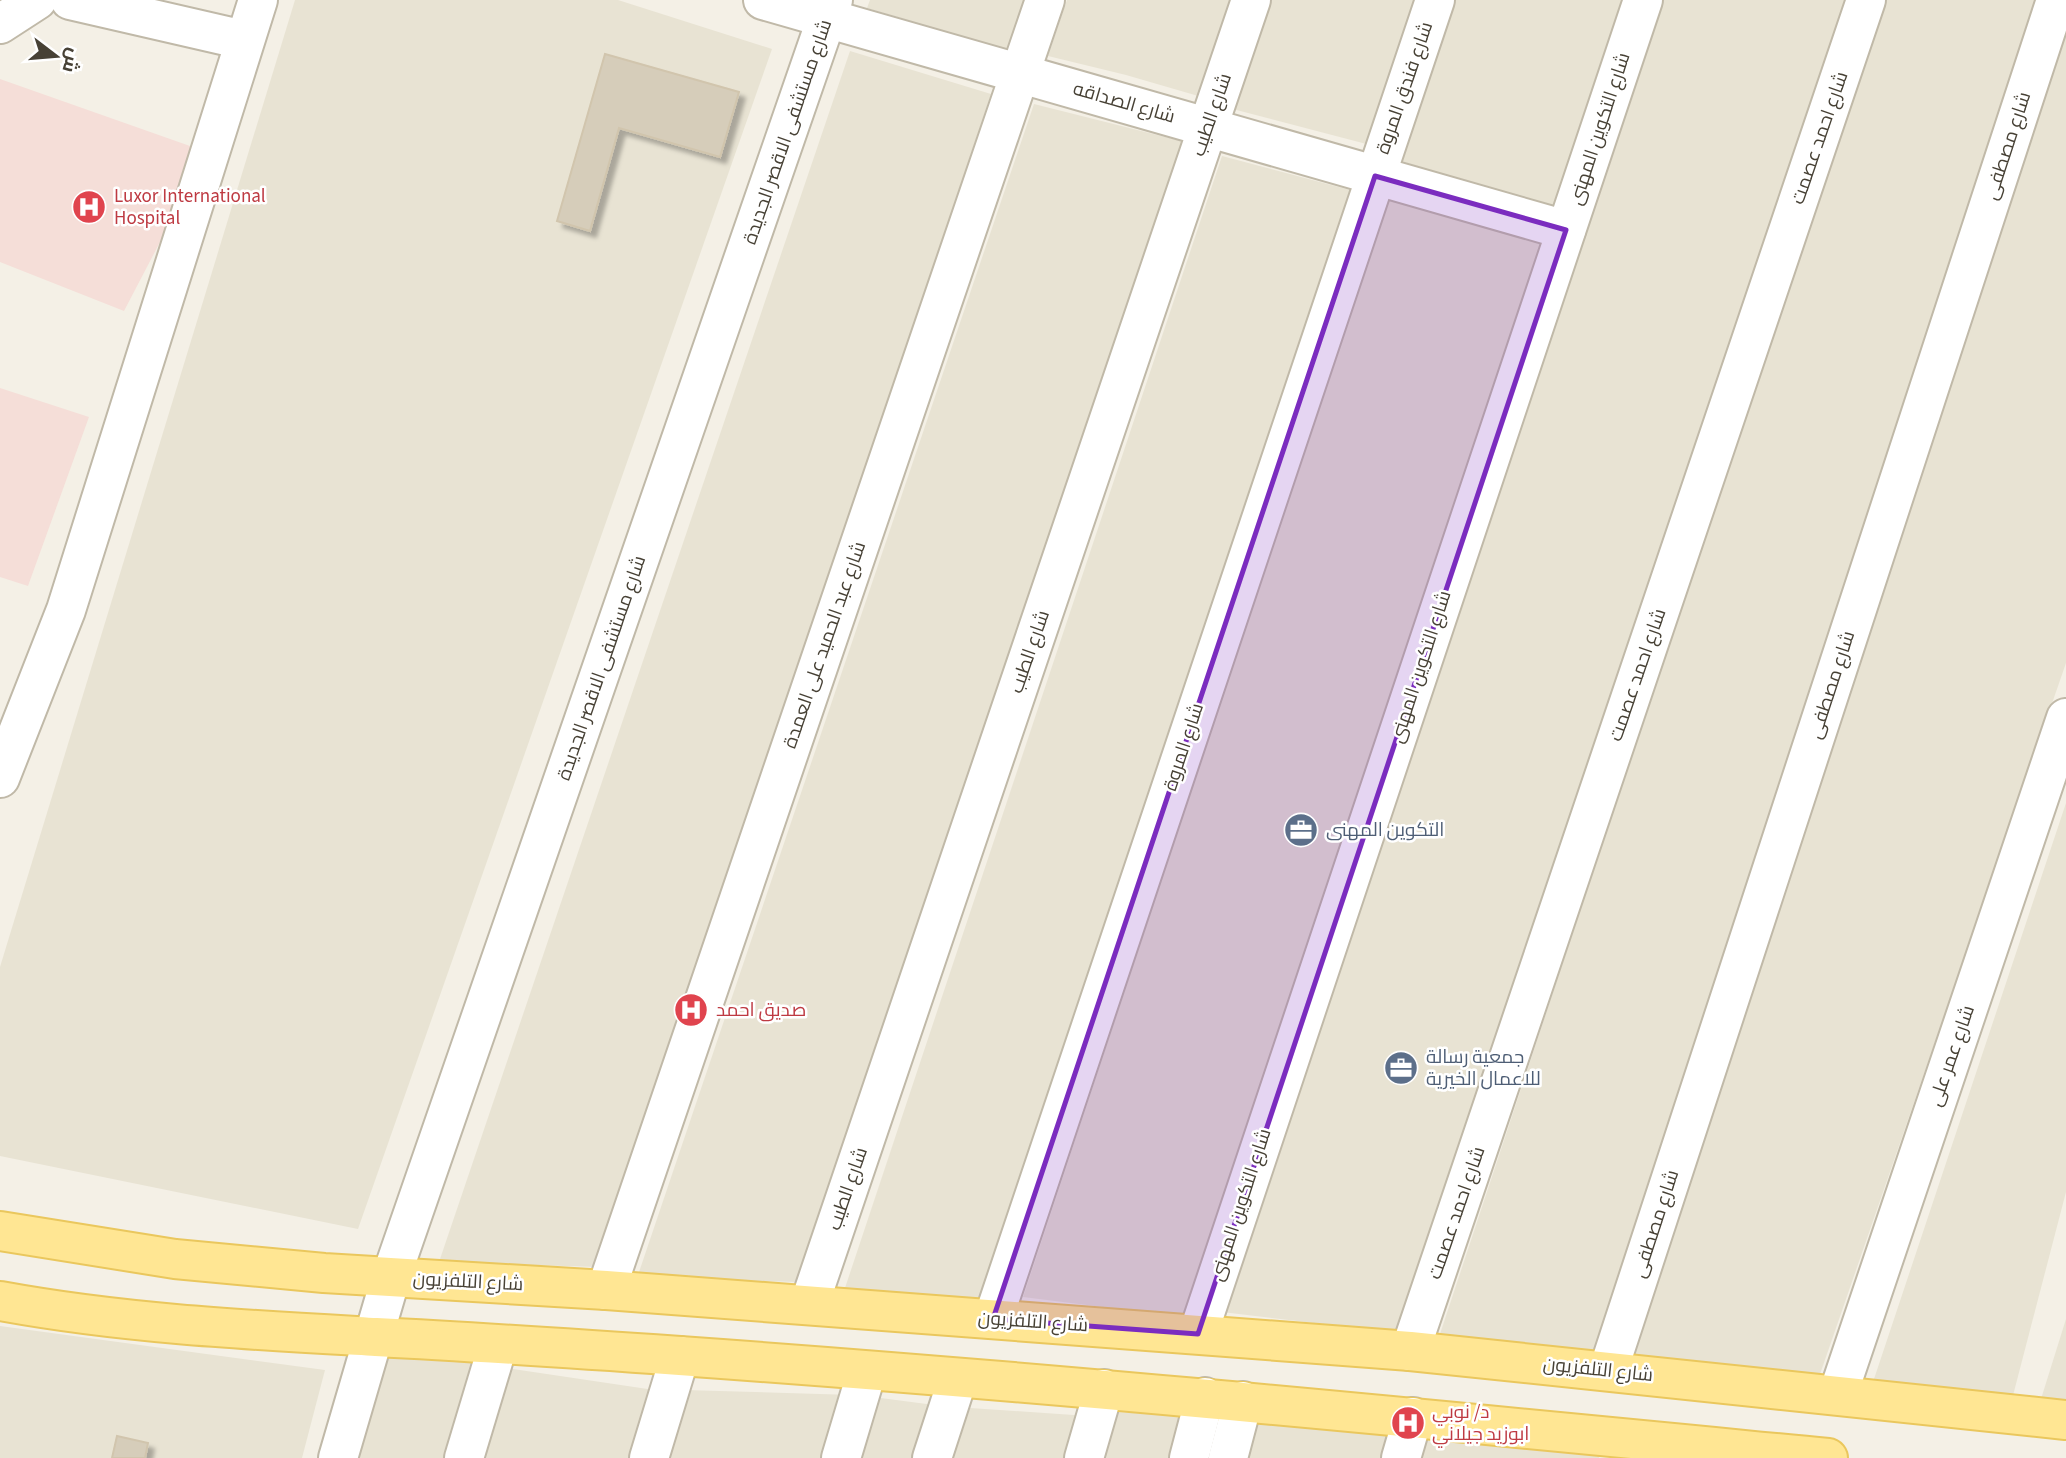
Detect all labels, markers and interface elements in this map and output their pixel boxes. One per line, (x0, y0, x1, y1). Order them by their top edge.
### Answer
street label: شارع مستشفى الاقصر الجديدة (737, 16, 839, 248)
street label: شارع فندق المروة (1370, 18, 1440, 158)
north arrow (21, 21, 91, 91)
text: ش (55, 45, 87, 76)
street label: شارع التكوين المهنى (1563, 49, 1637, 209)
street label: شارع احمد عصمت (1785, 68, 1855, 208)
street label: شارع الطيب (1185, 70, 1239, 160)
street label: شارع الصداقه (1070, 76, 1178, 130)
street label: شارع مصطفى (1978, 88, 2038, 204)
place label: Luxor International Hospital (114, 183, 266, 232)
hospital icon: Luxor International Hospital (70, 188, 108, 226)
street label: شارع عبد الحميد على العمدة (777, 538, 873, 752)
street label: شارع مستشفى الاقصر الجديدة (551, 552, 653, 784)
street label: شارع التكوين المهنى (1384, 587, 1458, 747)
street label: شارع احمد عصمت (1603, 605, 1673, 745)
street label: شارع الطيب (1003, 607, 1057, 697)
street label: شارع مصطفى (1802, 627, 1862, 743)
street label: شارع المروة (1157, 700, 1211, 794)
office icon: التكوين المهنى (1282, 811, 1320, 849)
place label: التكوين المهنى (1326, 817, 1444, 844)
hospital icon: صديق احمد (672, 991, 710, 1029)
place label: صديق احمد (716, 997, 806, 1024)
street label: شارع عمر على (1922, 1002, 1982, 1110)
place label: جمعية رسالة للاعمال الخيرية (1426, 1044, 1541, 1093)
office icon: جمعية رسالة للاعمال الخيرية (1382, 1049, 1420, 1087)
street label: شارع التكوين المهنى (1204, 1125, 1278, 1285)
street label: شارع احمد عصمت (1422, 1143, 1492, 1283)
street label: شارع الطيب (821, 1144, 875, 1234)
street label: شارع مصطفى (1626, 1166, 1686, 1282)
street label: شارع التلفزيون (412, 1266, 524, 1298)
street label: شارع التلفزيون (977, 1305, 1089, 1339)
street label: شارع التلفزيون (1542, 1351, 1654, 1389)
place label: د/ نوبي ابوزيد جيلاني (1432, 1399, 1529, 1448)
hospital icon: د/ نوبي ابوزيد جيلاني (1389, 1404, 1427, 1442)

